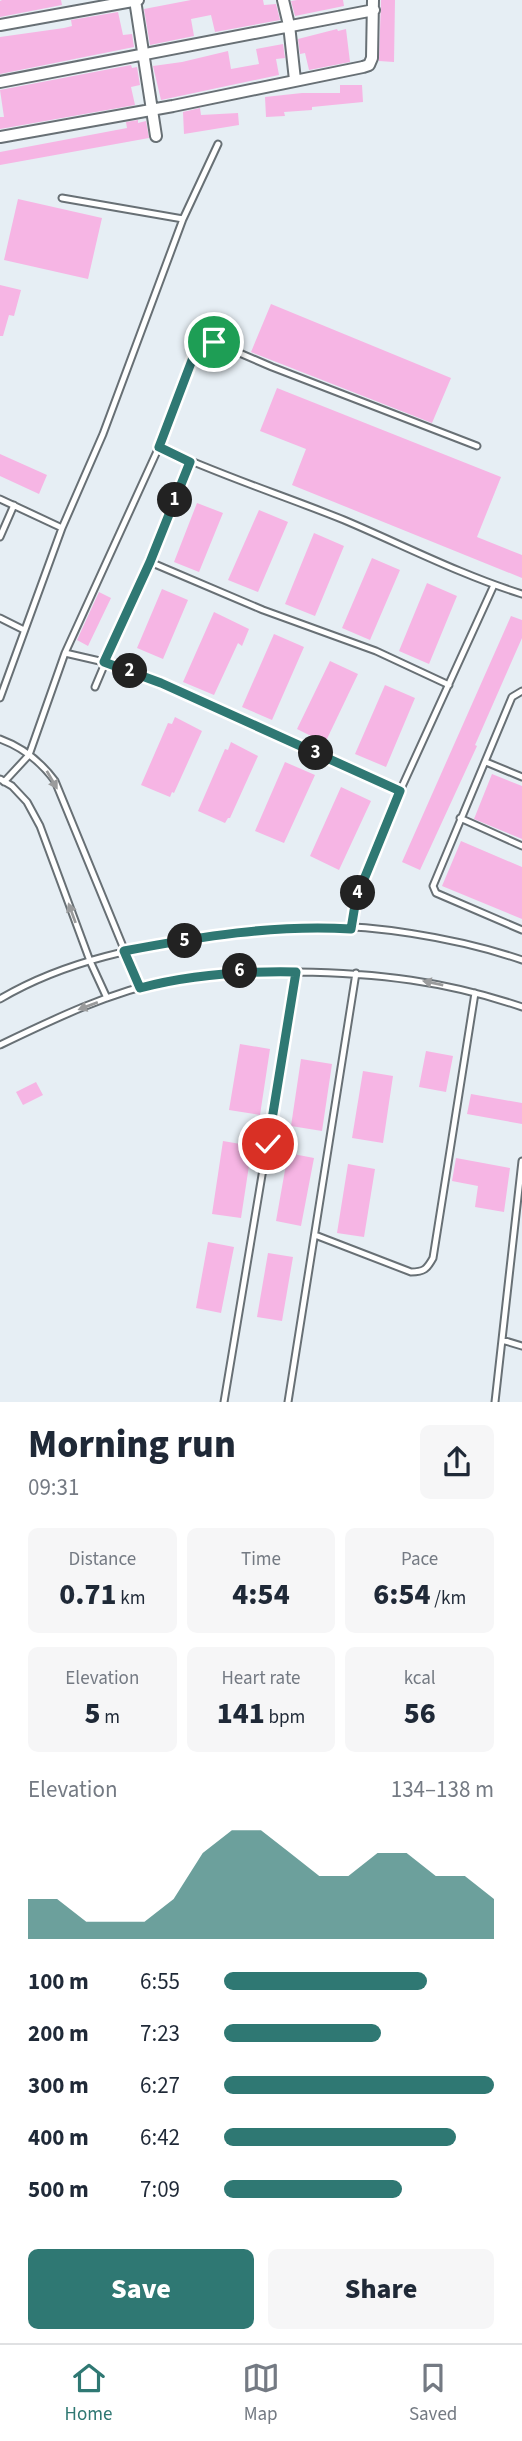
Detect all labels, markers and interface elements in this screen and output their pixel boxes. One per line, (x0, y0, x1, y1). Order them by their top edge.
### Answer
pin (184, 312, 244, 372)
icon: arrive (195, 323, 233, 361)
pin: 1 (158, 482, 192, 518)
text: 1 (169, 486, 180, 513)
pin: 2 (113, 654, 148, 688)
text: 2 (124, 657, 135, 684)
pin: 3 (298, 736, 334, 770)
text: 3 (310, 739, 321, 766)
one-way arrow (46, 771, 59, 790)
pin: 4 (340, 876, 376, 910)
text: 4 (352, 879, 363, 906)
one-way arrow (66, 902, 77, 923)
pin: 5 (168, 923, 202, 958)
text: 5 (179, 927, 190, 954)
pin: 6 (222, 954, 258, 988)
text: 6 (234, 957, 245, 984)
one-way arrow (422, 977, 444, 988)
one-way arrow (77, 1000, 98, 1011)
pin (238, 1114, 298, 1174)
icon: check (249, 1125, 287, 1163)
text: Morning run (28, 1418, 236, 1472)
button: share (420, 1425, 494, 1499)
text: 09:31 (28, 1471, 79, 1504)
text: Distance (69, 1546, 136, 1573)
text: Time (241, 1546, 281, 1573)
text: Pace (401, 1546, 438, 1573)
text: 0.71 (59, 1573, 117, 1616)
text: 4:54 (232, 1573, 290, 1616)
text: 6:54 (373, 1573, 431, 1616)
text: km (117, 1585, 146, 1612)
text: /km (431, 1585, 466, 1612)
text: Elevation (65, 1665, 139, 1692)
text: Heart rate (221, 1665, 300, 1692)
text: kcal (404, 1665, 436, 1692)
text: 5 (85, 1692, 101, 1735)
text: 141 (217, 1692, 265, 1735)
text: 56 (404, 1692, 436, 1735)
text: m (101, 1704, 120, 1731)
text: bpm (265, 1704, 305, 1731)
text: Elevation (28, 1773, 118, 1806)
text: 134–138 m (391, 1773, 494, 1806)
text: 100 m (28, 1965, 89, 1998)
text: 6:55 (140, 1965, 180, 1998)
text: 200 m (28, 2017, 89, 2050)
text: 7:23 (140, 2017, 180, 2050)
text: 300 m (28, 2069, 89, 2102)
text: 6:27 (140, 2069, 180, 2102)
text: 400 m (28, 2121, 89, 2154)
text: 6:42 (140, 2121, 180, 2154)
text: 500 m (28, 2173, 89, 2206)
text: 7:09 (140, 2173, 180, 2206)
button: Save (28, 2249, 254, 2329)
button: Share (268, 2249, 494, 2329)
tab: Home (65, 2359, 112, 2428)
tab: Map (242, 2359, 280, 2428)
tab: Saved (409, 2359, 457, 2428)

